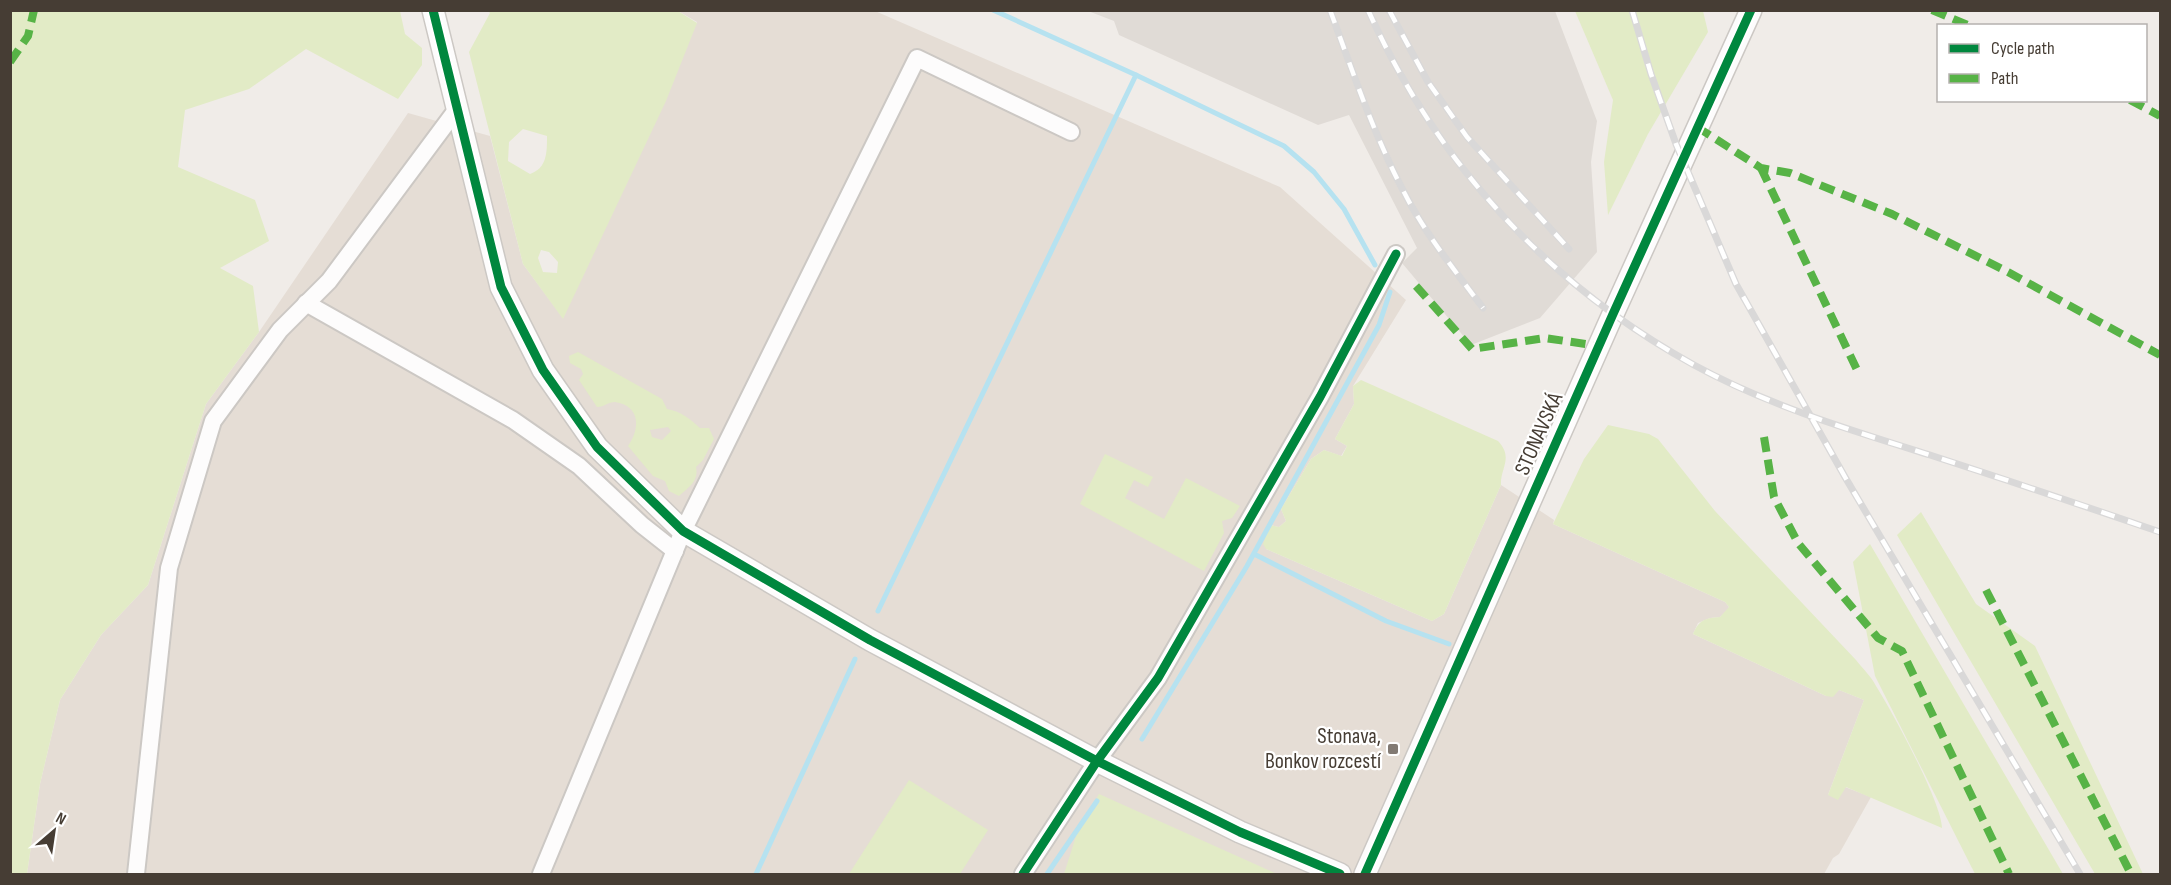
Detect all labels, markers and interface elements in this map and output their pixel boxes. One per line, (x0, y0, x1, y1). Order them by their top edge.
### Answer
legend (1937, 24, 2147, 102)
text: Cycle path (1991, 38, 2055, 59)
text: Path (1991, 68, 2019, 89)
street label: STONAVSKÁ (1509, 388, 1569, 479)
place label: Stonava, Bonkov rozcestí (1265, 723, 1382, 775)
marker: Stonava, Bonkov rozcestí (1386, 742, 1400, 756)
north arrow (24, 801, 84, 861)
text: N (52, 809, 69, 830)

